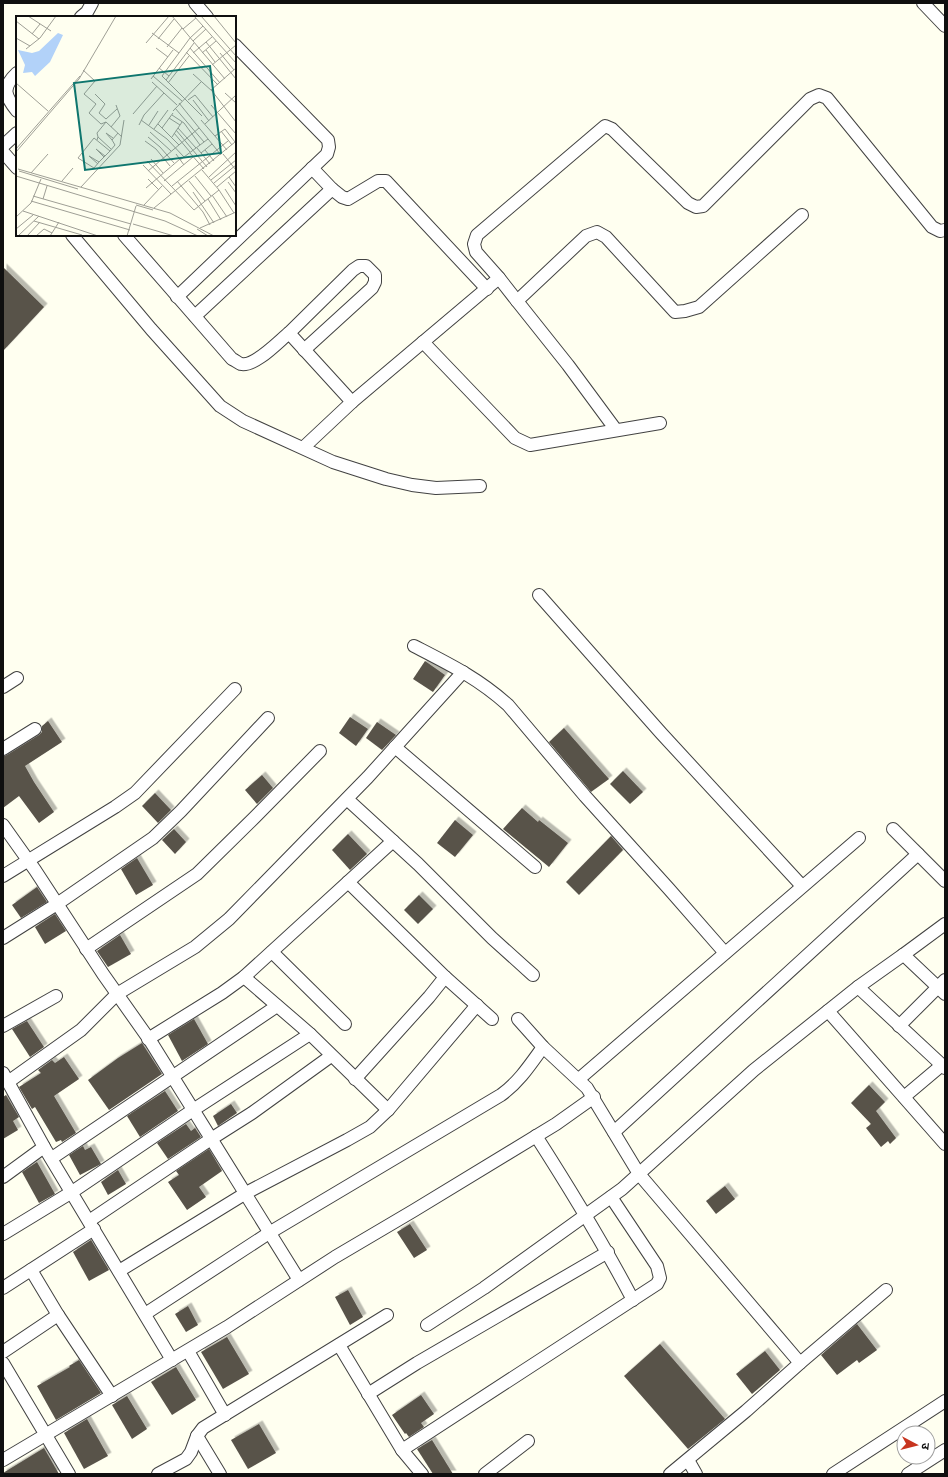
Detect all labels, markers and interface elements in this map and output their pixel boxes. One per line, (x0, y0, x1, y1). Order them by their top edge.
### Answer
inset map (16, 16, 236, 236)
north arrow (896, 1425, 936, 1465)
text: उ (919, 1442, 933, 1451)

